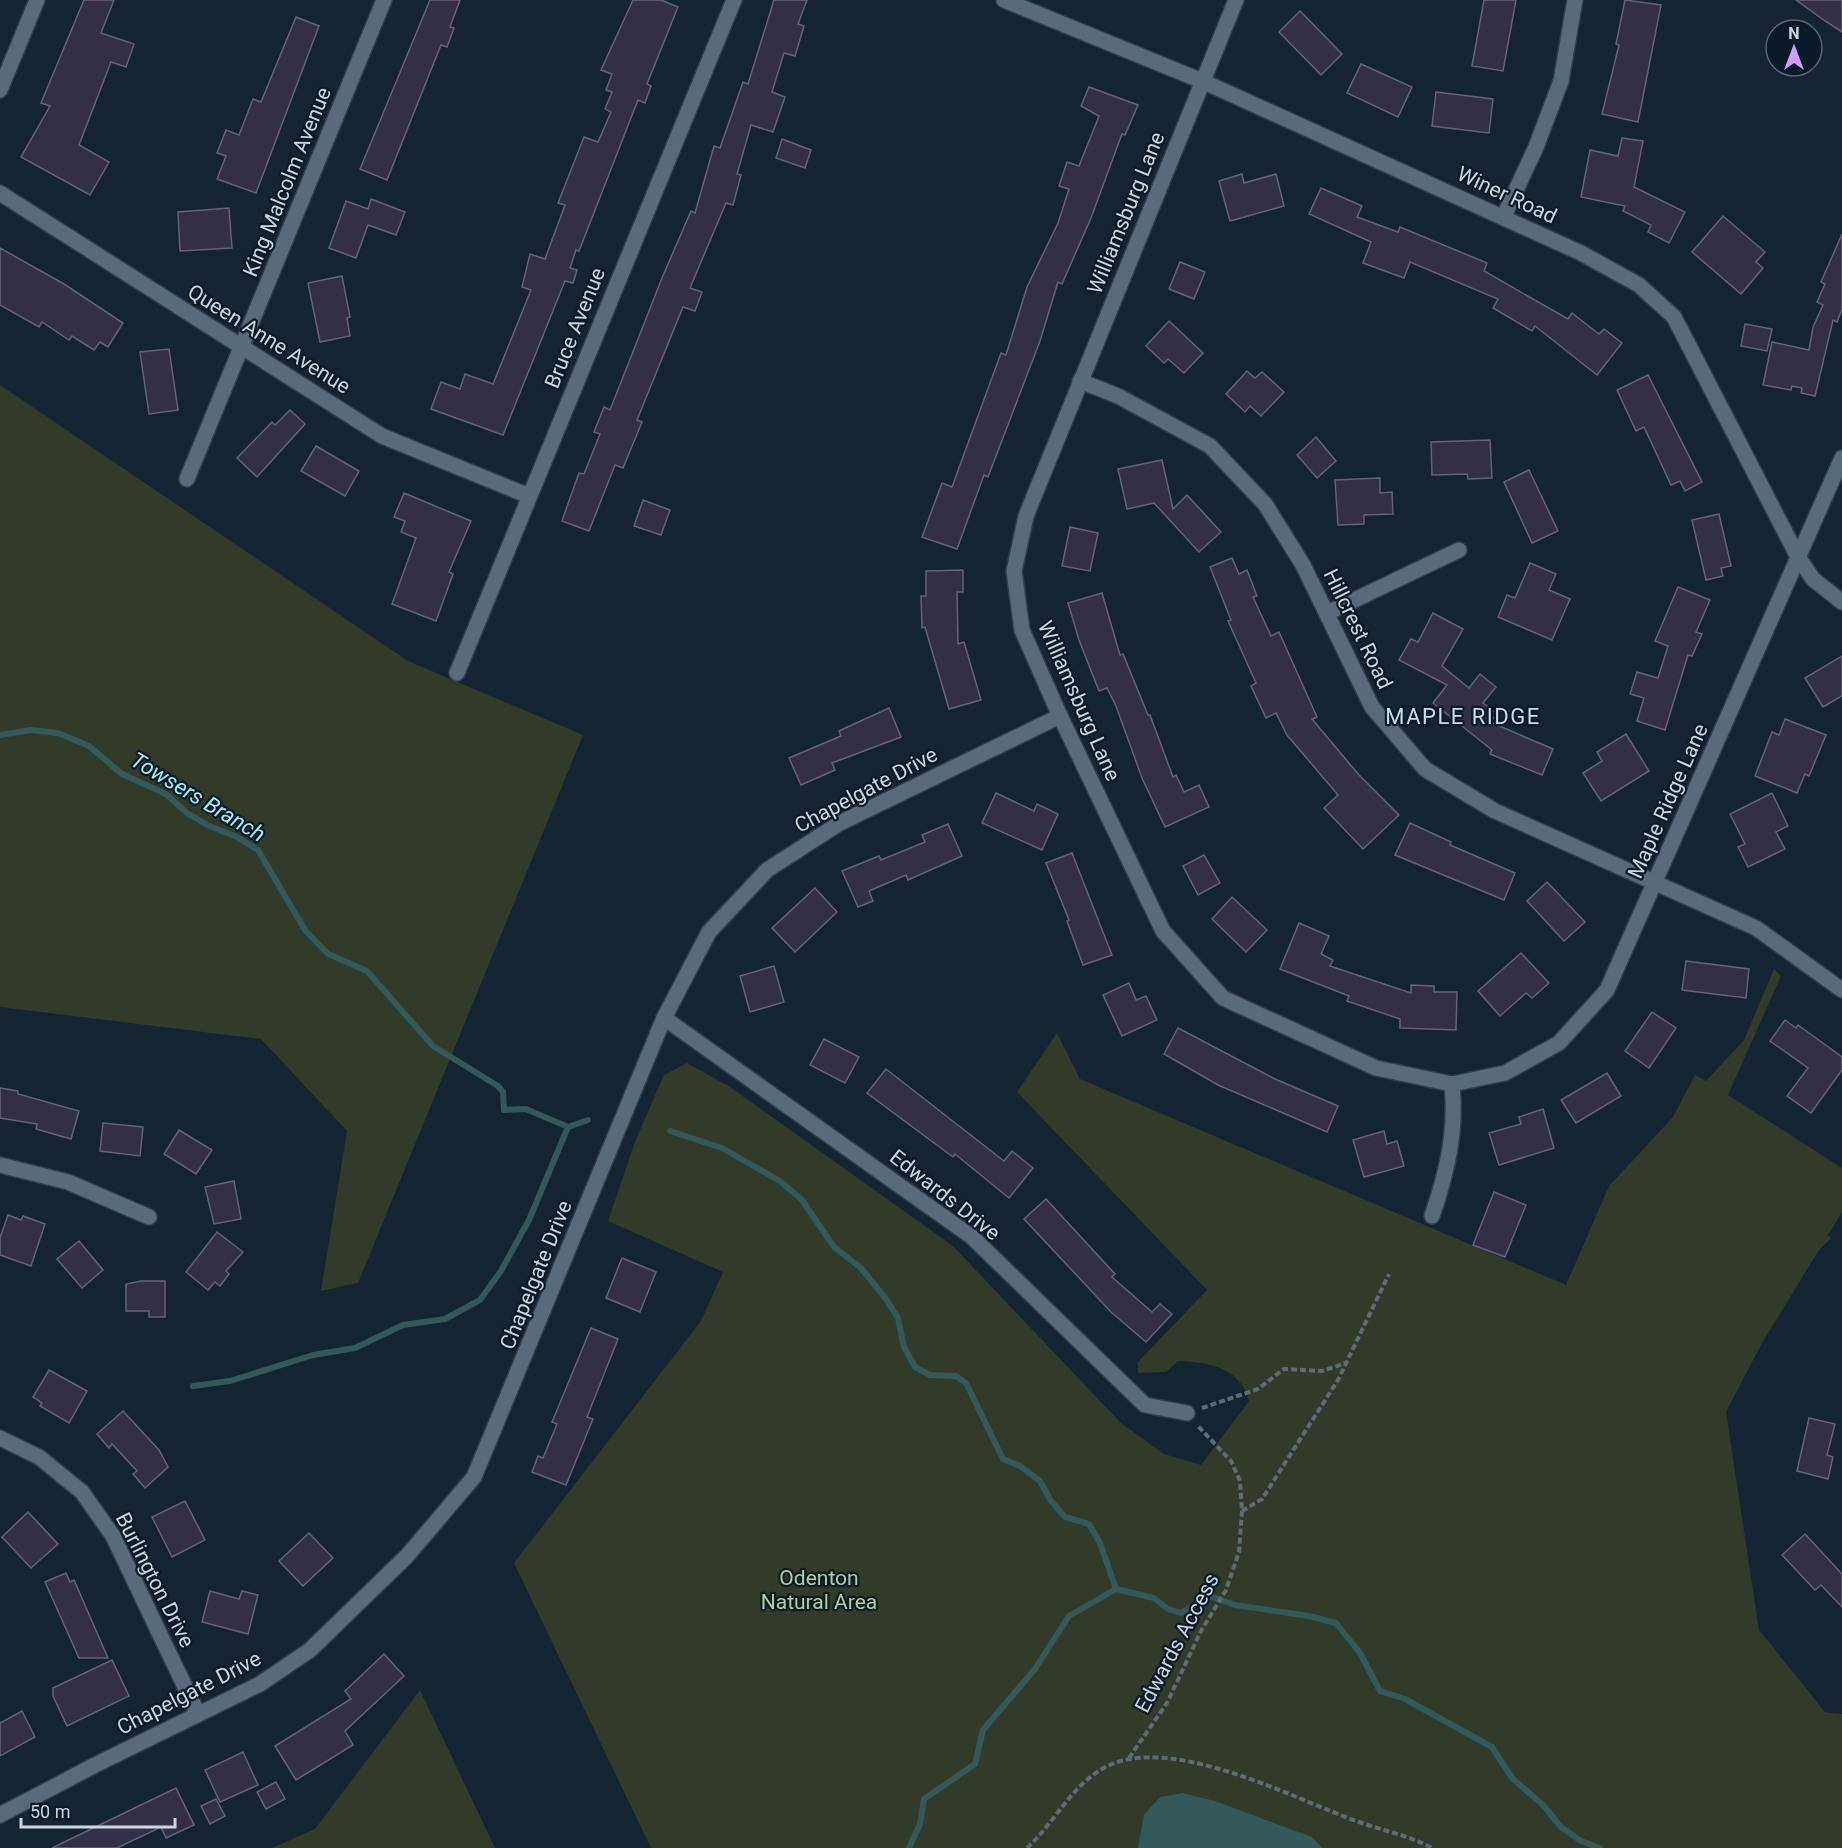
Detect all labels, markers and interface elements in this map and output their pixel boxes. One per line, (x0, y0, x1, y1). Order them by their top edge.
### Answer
north arrow (1764, 18, 1824, 78)
text: N (1788, 24, 1800, 43)
street label: King Malcolm Avenue (238, 84, 336, 280)
street label: Williamsburg Lane (1083, 129, 1169, 297)
street label: Winer Road (1453, 162, 1561, 228)
street label: Bruce Avenue (540, 264, 610, 392)
street label: Queen Anne Avenue (183, 279, 355, 399)
street label: Hillcrest Road (1319, 565, 1397, 693)
street label: Williamsburg Lane (1033, 617, 1125, 785)
district label: MAPLE RIDGE (1385, 704, 1541, 729)
street label: Maple Ridge Lane (1623, 720, 1713, 882)
street label: Chapelgate Drive (790, 742, 942, 838)
water label: Towsers Branch (126, 747, 270, 847)
street label: Edwards Drive (885, 1145, 1005, 1245)
street label: Chapelgate Drive (495, 1197, 577, 1353)
street label: Burlington Drive (111, 1509, 199, 1651)
park label: Odenton Natural Area (761, 1566, 877, 1614)
street label: Edwards Access (1130, 1569, 1224, 1717)
street label: Chapelgate Drive (113, 1646, 265, 1740)
scale bar (21, 1791, 176, 1829)
text: 50 m (30, 1801, 70, 1822)

